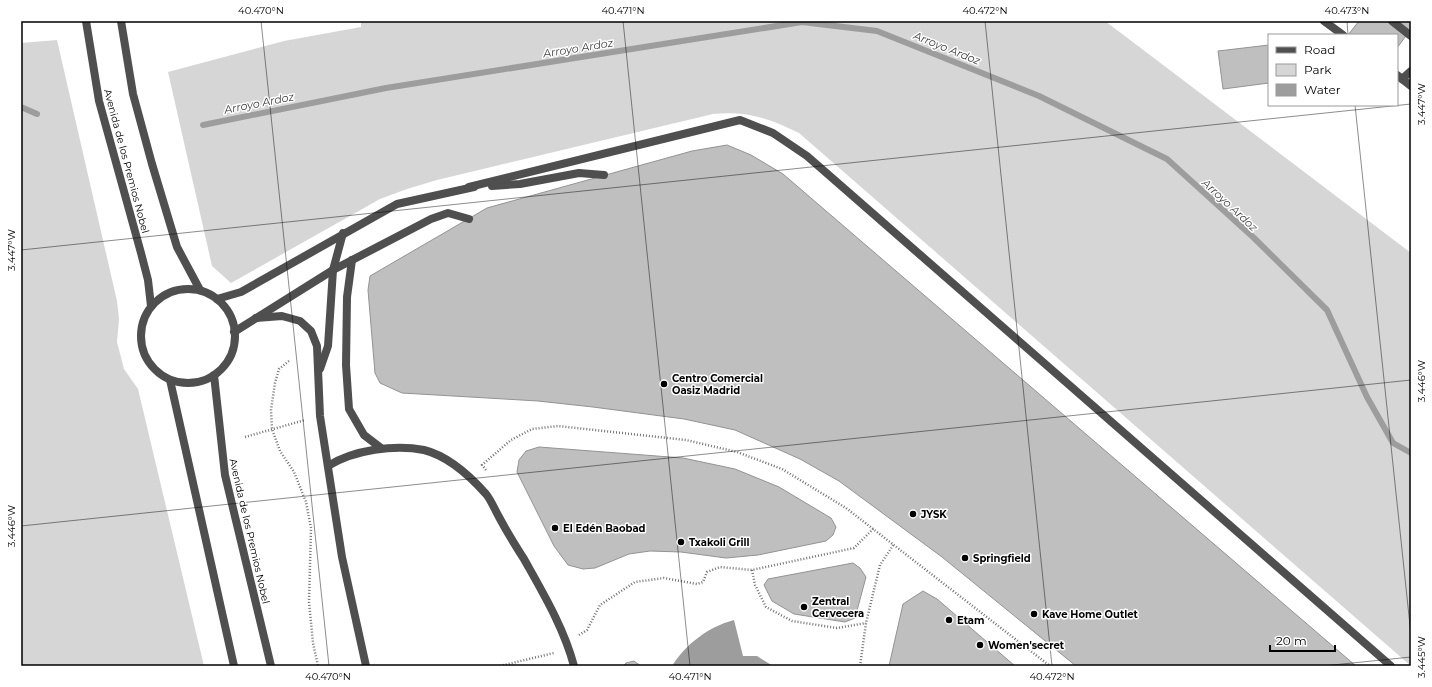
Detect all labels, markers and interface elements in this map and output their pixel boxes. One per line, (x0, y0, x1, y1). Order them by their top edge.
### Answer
text: 40.470°N (238, 4, 284, 17)
text: 40.471°N (601, 4, 645, 17)
text: 40.472°N (962, 4, 1008, 17)
text: 40.473°N (1325, 4, 1369, 17)
water label: Arroyo Ardoz (911, 28, 983, 68)
legend (1268, 34, 1398, 106)
water label: Arroyo Ardoz (541, 35, 614, 61)
text: Road (1304, 42, 1335, 57)
text: Park (1304, 62, 1332, 77)
text: Water (1304, 82, 1341, 97)
text: 3.447°W (1415, 83, 1428, 125)
street label: Avenida de los Premios Nobel (101, 88, 152, 235)
water label: Arroyo Ardoz (222, 89, 295, 117)
water label: Arroyo Ardoz (1199, 175, 1261, 235)
text: 3.447°W (5, 229, 18, 271)
text: 3.446°W (1415, 360, 1428, 402)
place label: Centro Comercial Oasiz Madrid (672, 372, 763, 397)
marker: Centro Comercial Oasiz Madrid (659, 379, 669, 389)
street label: Avenida de los Premios Nobel (226, 457, 273, 605)
text: 3.446°W (5, 505, 18, 547)
place label: JYSK (920, 508, 947, 521)
marker: JYSK (908, 509, 918, 519)
place label: El Edén Baobad (563, 522, 646, 535)
marker: El Edén Baobad (550, 523, 560, 533)
place label: Txakoli Grill (689, 536, 750, 549)
marker: Txakoli Grill (676, 537, 686, 547)
place label: Springfield (973, 552, 1031, 565)
marker: Springfield (960, 553, 970, 563)
place label: Zentral Cervecera (812, 595, 864, 620)
marker: Zentral Cervecera (799, 602, 809, 612)
place label: Kave Home Outlet (1042, 608, 1139, 621)
marker: Kave Home Outlet (1029, 609, 1039, 619)
place label: Etam (957, 614, 984, 627)
marker: Etam (944, 615, 954, 625)
scale bar (1270, 627, 1335, 653)
text: 20 m (1276, 633, 1307, 648)
text: 3.445°W (1415, 636, 1428, 678)
place label: Women'secret (988, 639, 1065, 652)
marker: Women'secret (975, 640, 985, 650)
text: 40.470°N (305, 670, 351, 683)
text: 40.471°N (668, 670, 712, 683)
text: 40.472°N (1029, 670, 1075, 683)

